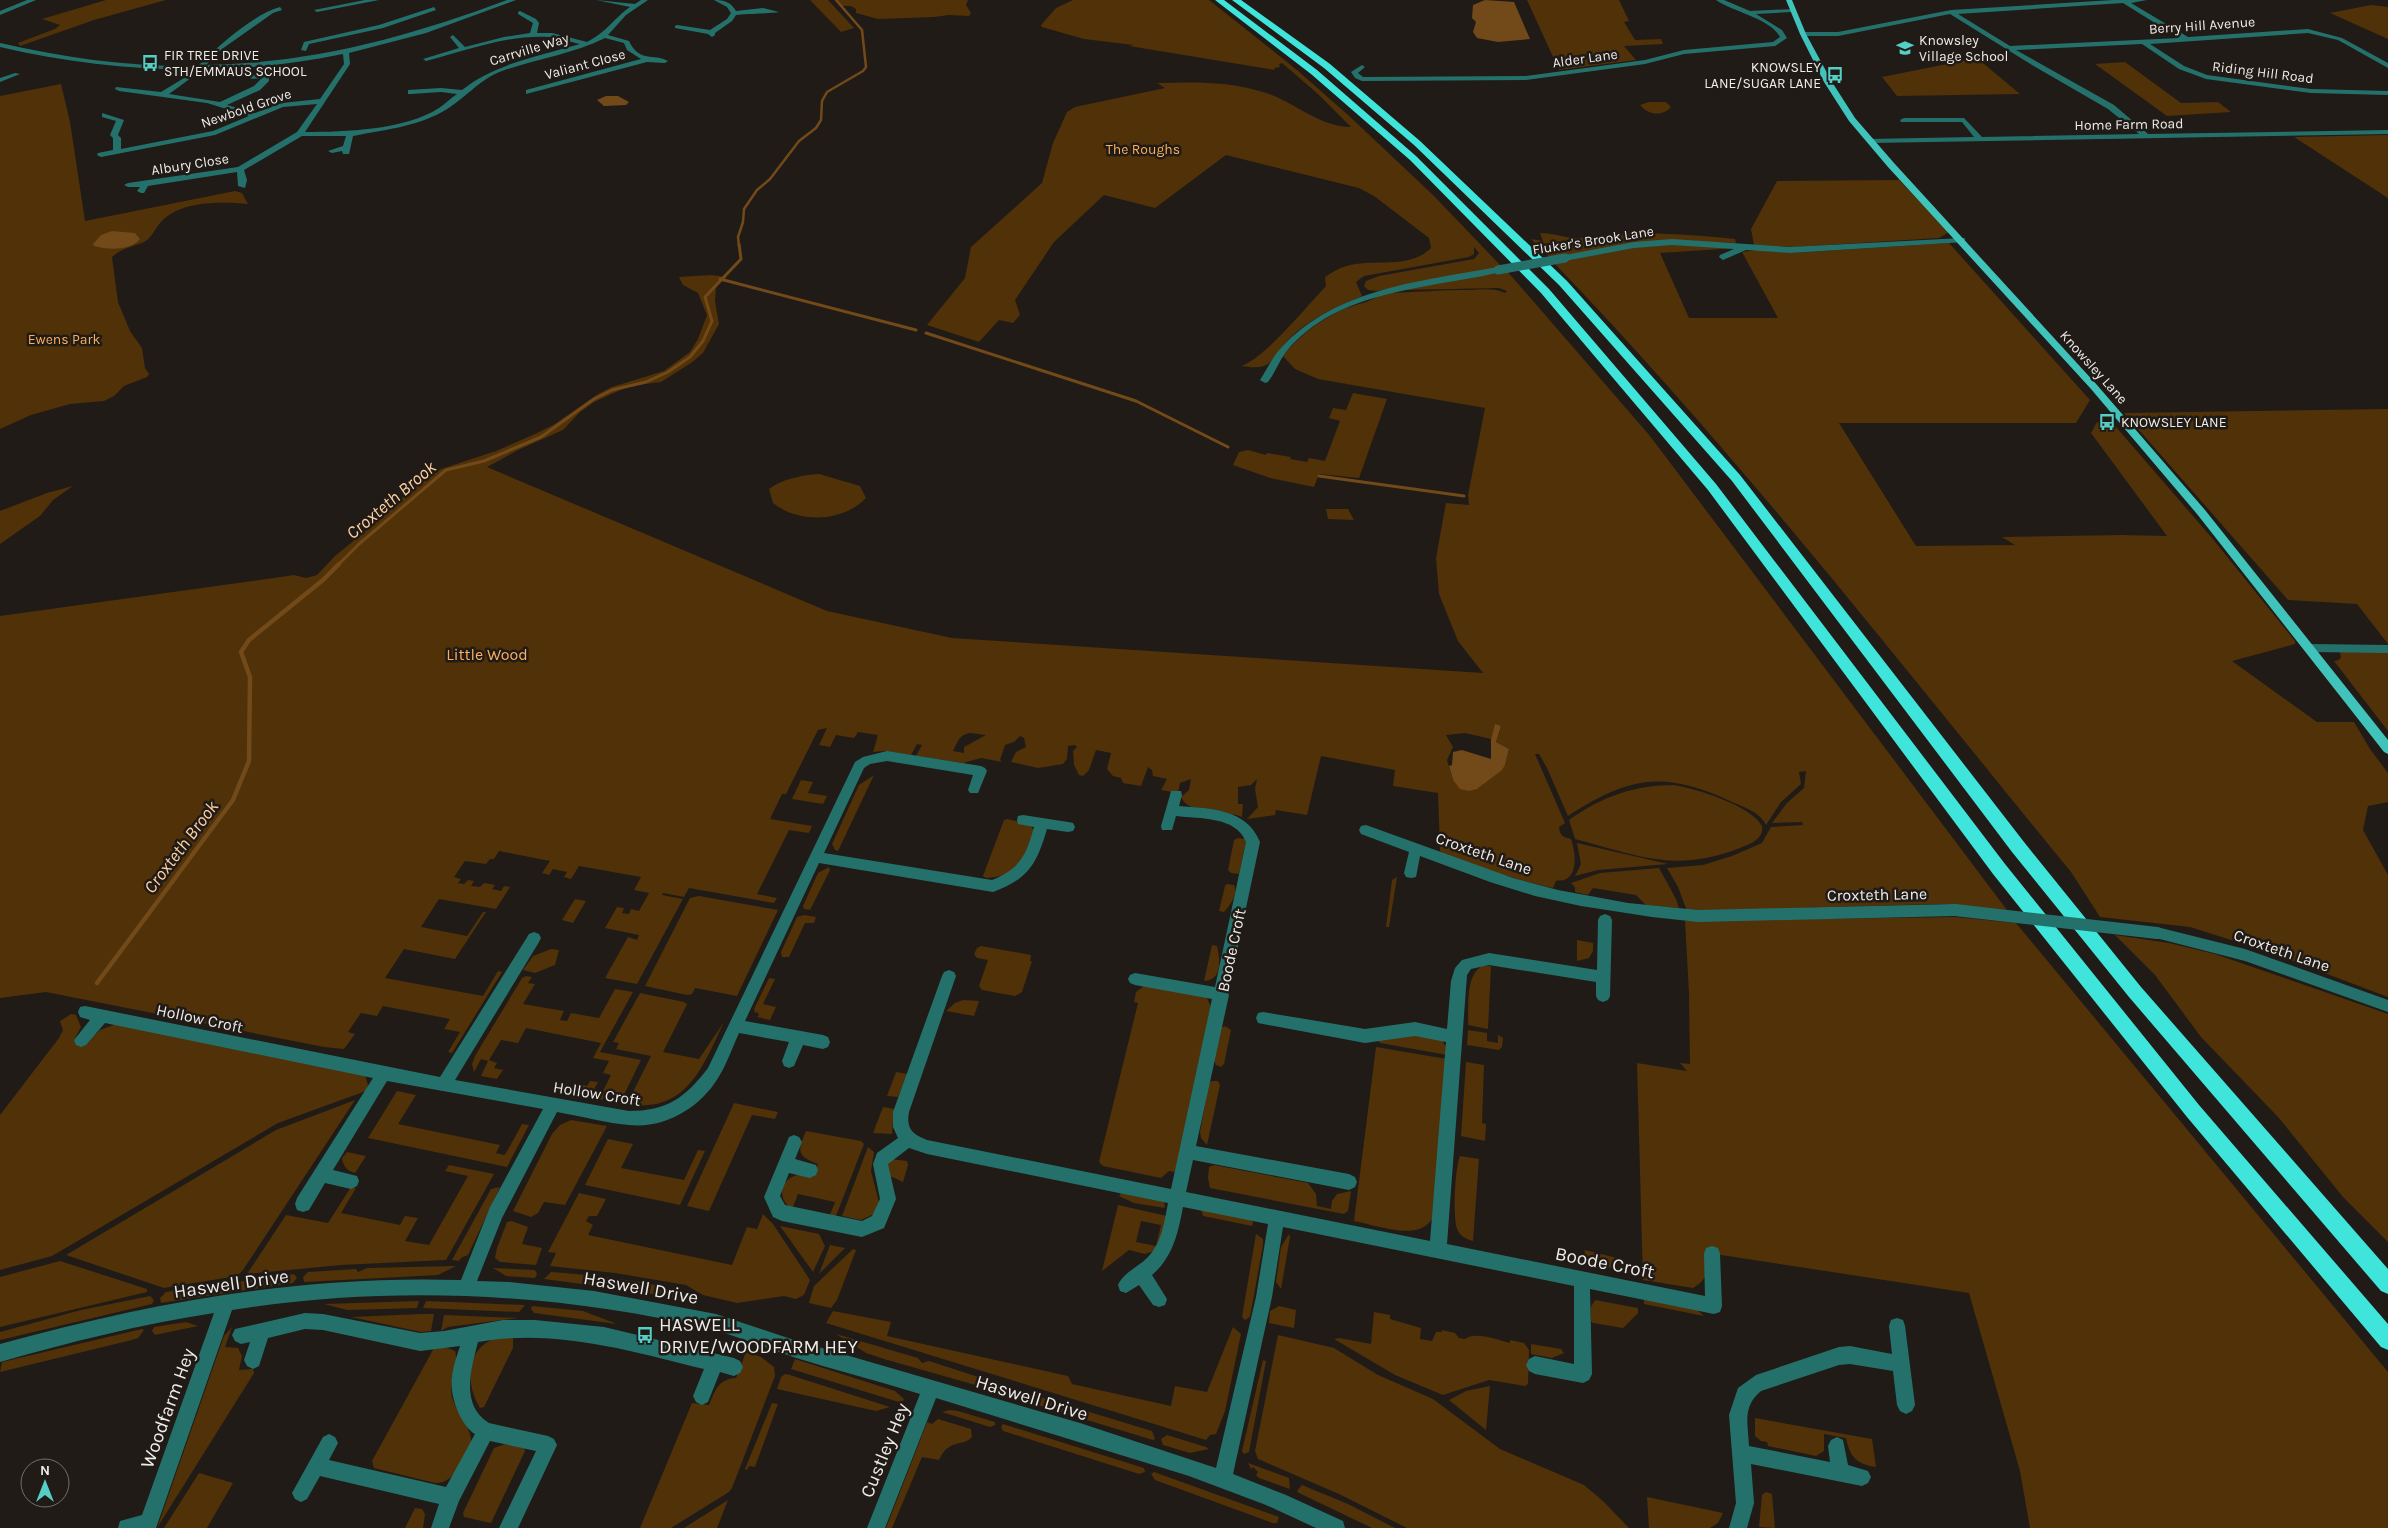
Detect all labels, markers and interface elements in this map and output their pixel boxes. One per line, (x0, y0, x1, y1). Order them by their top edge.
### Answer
street label: Berry Hill Avenue (2148, 13, 2256, 38)
street label: Carrville Way (487, 29, 571, 70)
place label: Knowsley Village School (1919, 32, 2008, 65)
school or university icon: Knowsley Village School (1895, 38, 1915, 58)
street label: Valiant Close (543, 46, 627, 83)
street label: Alder Lane (1551, 46, 1619, 71)
place label: FIR TREE DRIVE STH/EMMAUS SCHOOL (164, 47, 307, 80)
bus stop icon: FIR TREE DRIVE STH/EMMAUS SCHOOL (140, 53, 160, 73)
street label: Riding Hill Road (2211, 58, 2315, 87)
place label: KNOWSLEY LANE/SUGAR LANE (1704, 59, 1821, 92)
bus stop icon: KNOWSLEY LANE/SUGAR LANE (1825, 65, 1845, 85)
street label: Newbold Grove (199, 85, 294, 132)
street label: Home Farm Road (2074, 115, 2184, 134)
park label: The Roughs (1106, 141, 1180, 158)
street label: Albury Close (150, 150, 230, 179)
street label: Fluker's Brook Lane (1531, 223, 1655, 258)
street label: Knowsley Lane (2056, 327, 2131, 408)
park label: Ewens Park (28, 331, 100, 348)
bus stop icon: KNOWSLEY LANE (2097, 412, 2117, 432)
place label: KNOWSLEY LANE (2121, 414, 2227, 431)
water label: Croxteth Brook (342, 456, 441, 544)
park label: Little Wood (446, 645, 528, 664)
water label: Croxteth Brook (139, 796, 224, 898)
street label: Croxteth Lane (1433, 828, 1534, 879)
street label: Croxteth Lane (1827, 884, 1927, 905)
street label: Boode Croft (1213, 907, 1250, 994)
street label: Croxteth Lane (2231, 925, 2332, 976)
street label: Hollow Croft (155, 1000, 245, 1037)
street label: Hollow Croft (552, 1077, 642, 1110)
street label: Boode Croft (1553, 1243, 1656, 1283)
street label: Haswell Drive (172, 1265, 290, 1303)
street label: Haswell Drive (582, 1267, 700, 1309)
place label: HASWELL DRIVE/WOODFARM HEY (659, 1314, 859, 1358)
bus stop icon: HASWELL DRIVE/WOODFARM HEY (635, 1325, 655, 1345)
street label: Woodfarm Hey (136, 1345, 200, 1471)
street label: Haswell Drive (973, 1370, 1090, 1425)
street label: Custley Hey (856, 1400, 914, 1501)
north arrow (20, 1458, 70, 1508)
text: N (40, 1462, 50, 1479)

